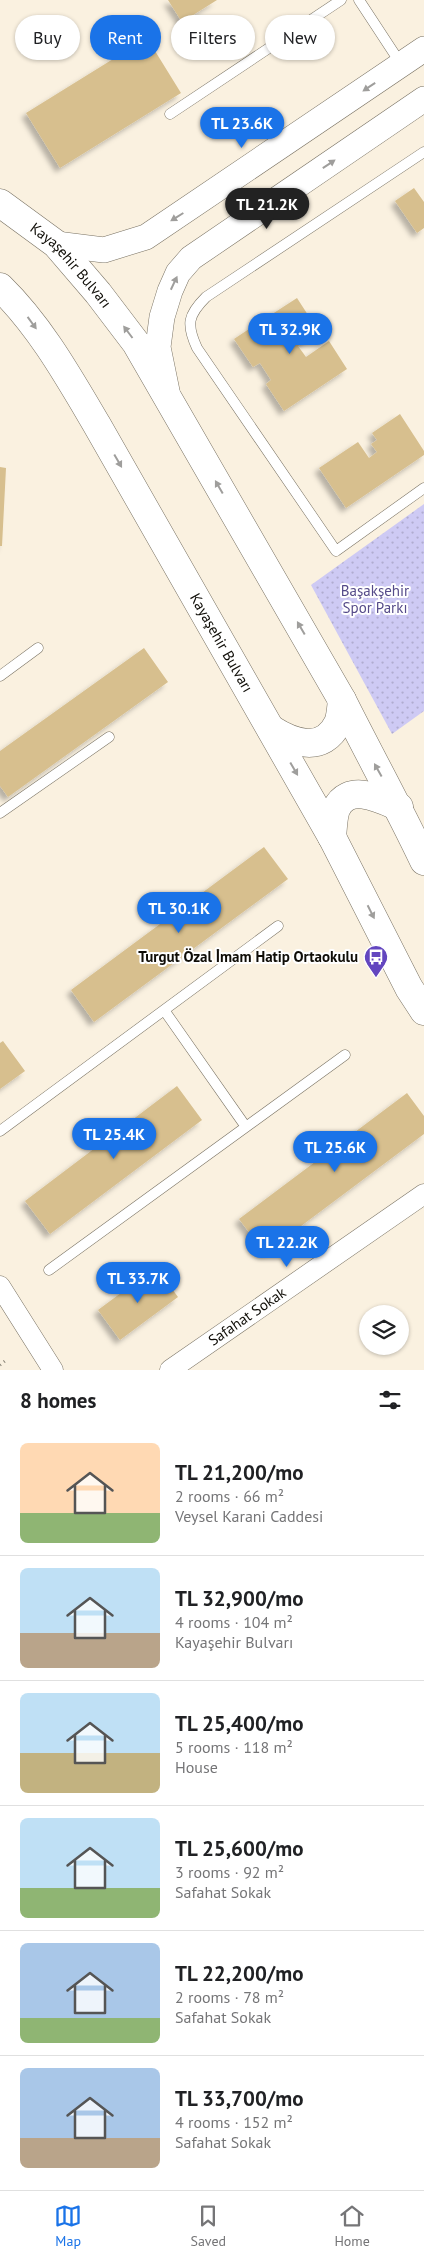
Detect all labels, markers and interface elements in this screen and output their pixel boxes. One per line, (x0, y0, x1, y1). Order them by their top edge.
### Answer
chip: Buy (15, 15, 80, 60)
chip: Rent (90, 15, 161, 60)
chip: Filters (171, 15, 255, 60)
chip: New (265, 15, 335, 60)
one-way arrow (362, 82, 376, 92)
pin: TL 23.6K (190, 106, 294, 149)
text: TL 23.6K (211, 113, 273, 133)
one-way arrow (322, 159, 336, 169)
pin: TL 21.2K (215, 188, 319, 230)
text: TL 21.2K (236, 194, 298, 214)
one-way arrow (170, 213, 184, 222)
street label: Kayaşehir Bulvarı (27, 218, 116, 312)
one-way arrow (170, 276, 178, 290)
pin: TL 32.9K (238, 312, 342, 355)
one-way arrow (27, 316, 37, 330)
text: TL 32.9K (259, 319, 321, 339)
one-way arrow (123, 325, 133, 339)
one-way arrow (113, 455, 122, 468)
one-way arrow (215, 480, 224, 494)
park label: Başakşehir Spor Parkı (341, 581, 409, 617)
street label: Kayaşehir Bulvarı (186, 590, 257, 696)
one-way arrow (296, 621, 305, 634)
one-way arrow (289, 763, 298, 776)
one-way arrow (374, 764, 383, 777)
pin: TL 30.1K (127, 892, 231, 934)
text: TL 30.1K (148, 898, 210, 918)
one-way arrow (367, 905, 375, 919)
bus stop icon: Turgut Özal İmam Hatip Ortaokulu (363, 944, 389, 978)
place label: Turgut Özal İmam Hatip Ortaokulu (138, 947, 358, 966)
pin: TL 25.4K (62, 1118, 166, 1160)
text: TL 25.4K (83, 1124, 145, 1144)
pin: TL 25.6K (283, 1130, 387, 1173)
text: TL 25.6K (304, 1137, 366, 1157)
pin: TL 22.2K (235, 1226, 339, 1268)
text: TL 22.2K (256, 1232, 318, 1252)
pin: TL 33.7K (86, 1262, 190, 1304)
text: TL 33.7K (107, 1268, 169, 1288)
street label: Safahat Sokak (204, 1282, 290, 1350)
map controls (359, 1305, 409, 1355)
button: layers (359, 1305, 409, 1355)
icon: filters (376, 1386, 404, 1414)
text: 8 homes (20, 1387, 96, 1414)
text: TL 21,200/mo (175, 1459, 304, 1486)
icon: home (60, 1463, 120, 1523)
text: 2 rooms · 66 m² (175, 1486, 284, 1506)
text: Veysel Karani Caddesi (175, 1506, 323, 1526)
text: TL 32,900/mo (175, 1585, 304, 1612)
icon: home (60, 1588, 120, 1648)
text: 4 rooms · 104 m² (175, 1612, 293, 1632)
text: Kayaşehir Bulvarı (175, 1632, 293, 1652)
text: TL 25,400/mo (175, 1710, 304, 1737)
icon: home (60, 1713, 120, 1773)
text: 5 rooms · 118 m² (175, 1737, 293, 1757)
text: House (175, 1757, 218, 1777)
text: TL 25,600/mo (175, 1835, 304, 1862)
icon: home (60, 1838, 120, 1898)
text: 3 rooms · 92 m² (175, 1862, 284, 1882)
text: Safahat Sokak (175, 1882, 271, 1902)
text: TL 22,200/mo (175, 1960, 304, 1987)
icon: home (60, 1963, 120, 2023)
text: 2 rooms · 78 m² (175, 1987, 284, 2007)
text: Safahat Sokak (175, 2007, 271, 2027)
text: TL 33,700/mo (175, 2085, 304, 2112)
icon: home (60, 2088, 120, 2148)
text: 4 rooms · 152 m² (175, 2112, 293, 2132)
text: Safahat Sokak (175, 2132, 271, 2152)
tab: Map (54, 2202, 82, 2250)
tab: Saved (190, 2202, 226, 2250)
tab: Home (334, 2202, 370, 2250)

